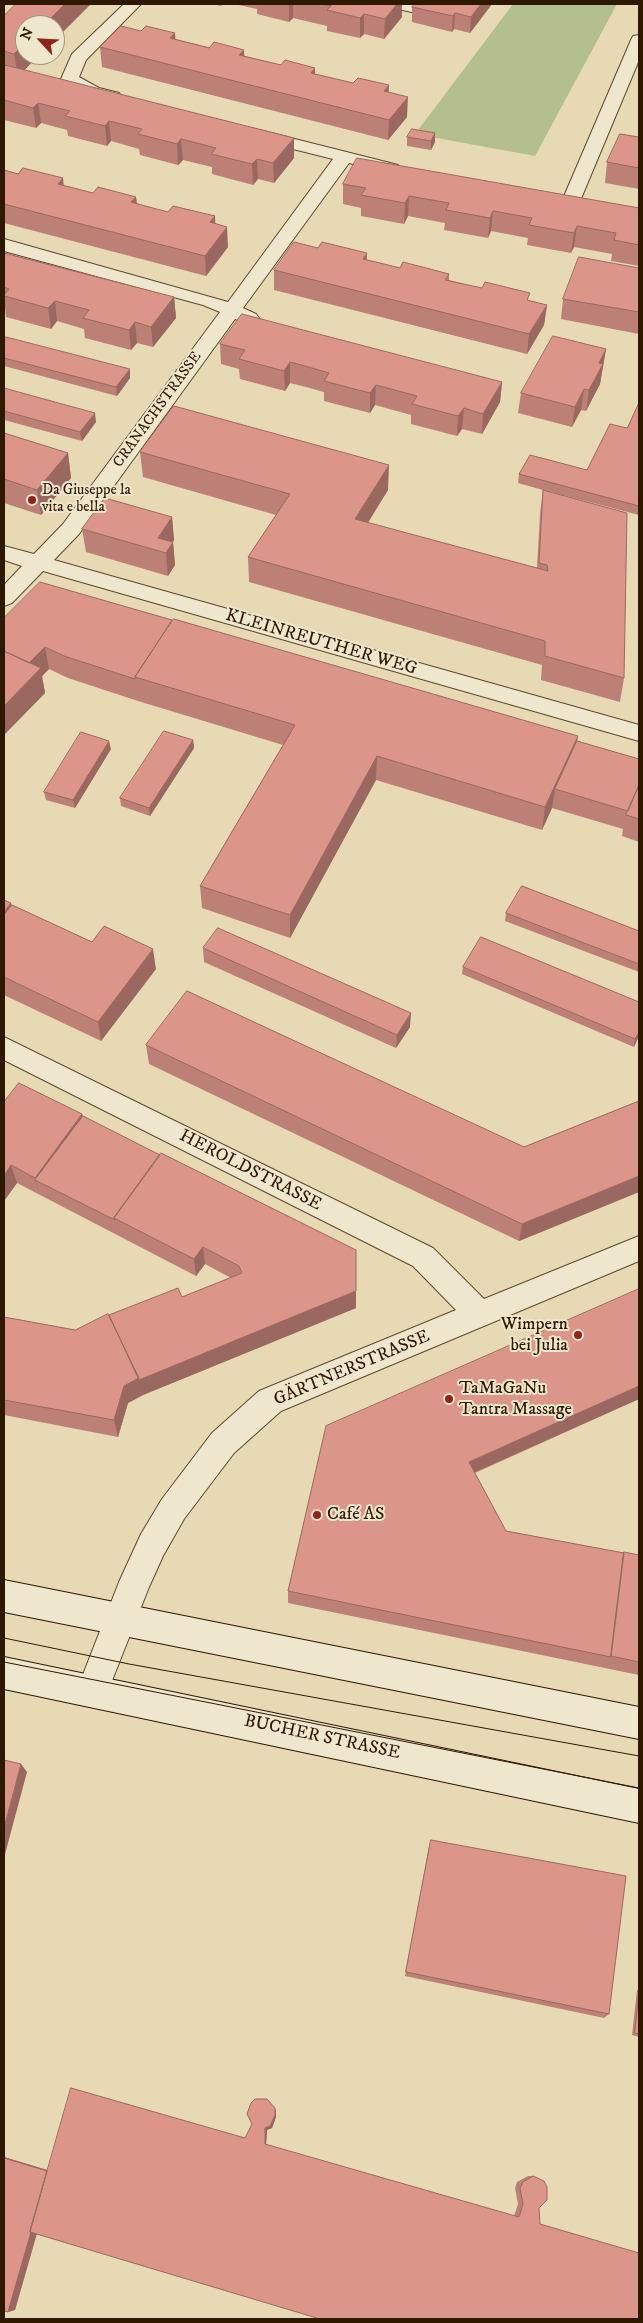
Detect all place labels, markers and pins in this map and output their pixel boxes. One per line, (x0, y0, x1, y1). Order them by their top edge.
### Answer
place label: Da Giuseppe la vita e bella (42, 482, 131, 517)
marker: Da Giuseppe la vita e bella (26, 494, 38, 506)
place label: Wimpern bei Julia (501, 1314, 568, 1356)
marker: Wimpern bei Julia (572, 1329, 584, 1341)
place label: TaMaGaNu Tantra Massage (459, 1378, 572, 1420)
marker: TaMaGaNu Tantra Massage (443, 1393, 455, 1405)
place label: Café AS (327, 1504, 384, 1526)
marker: Café AS (311, 1509, 323, 1521)

